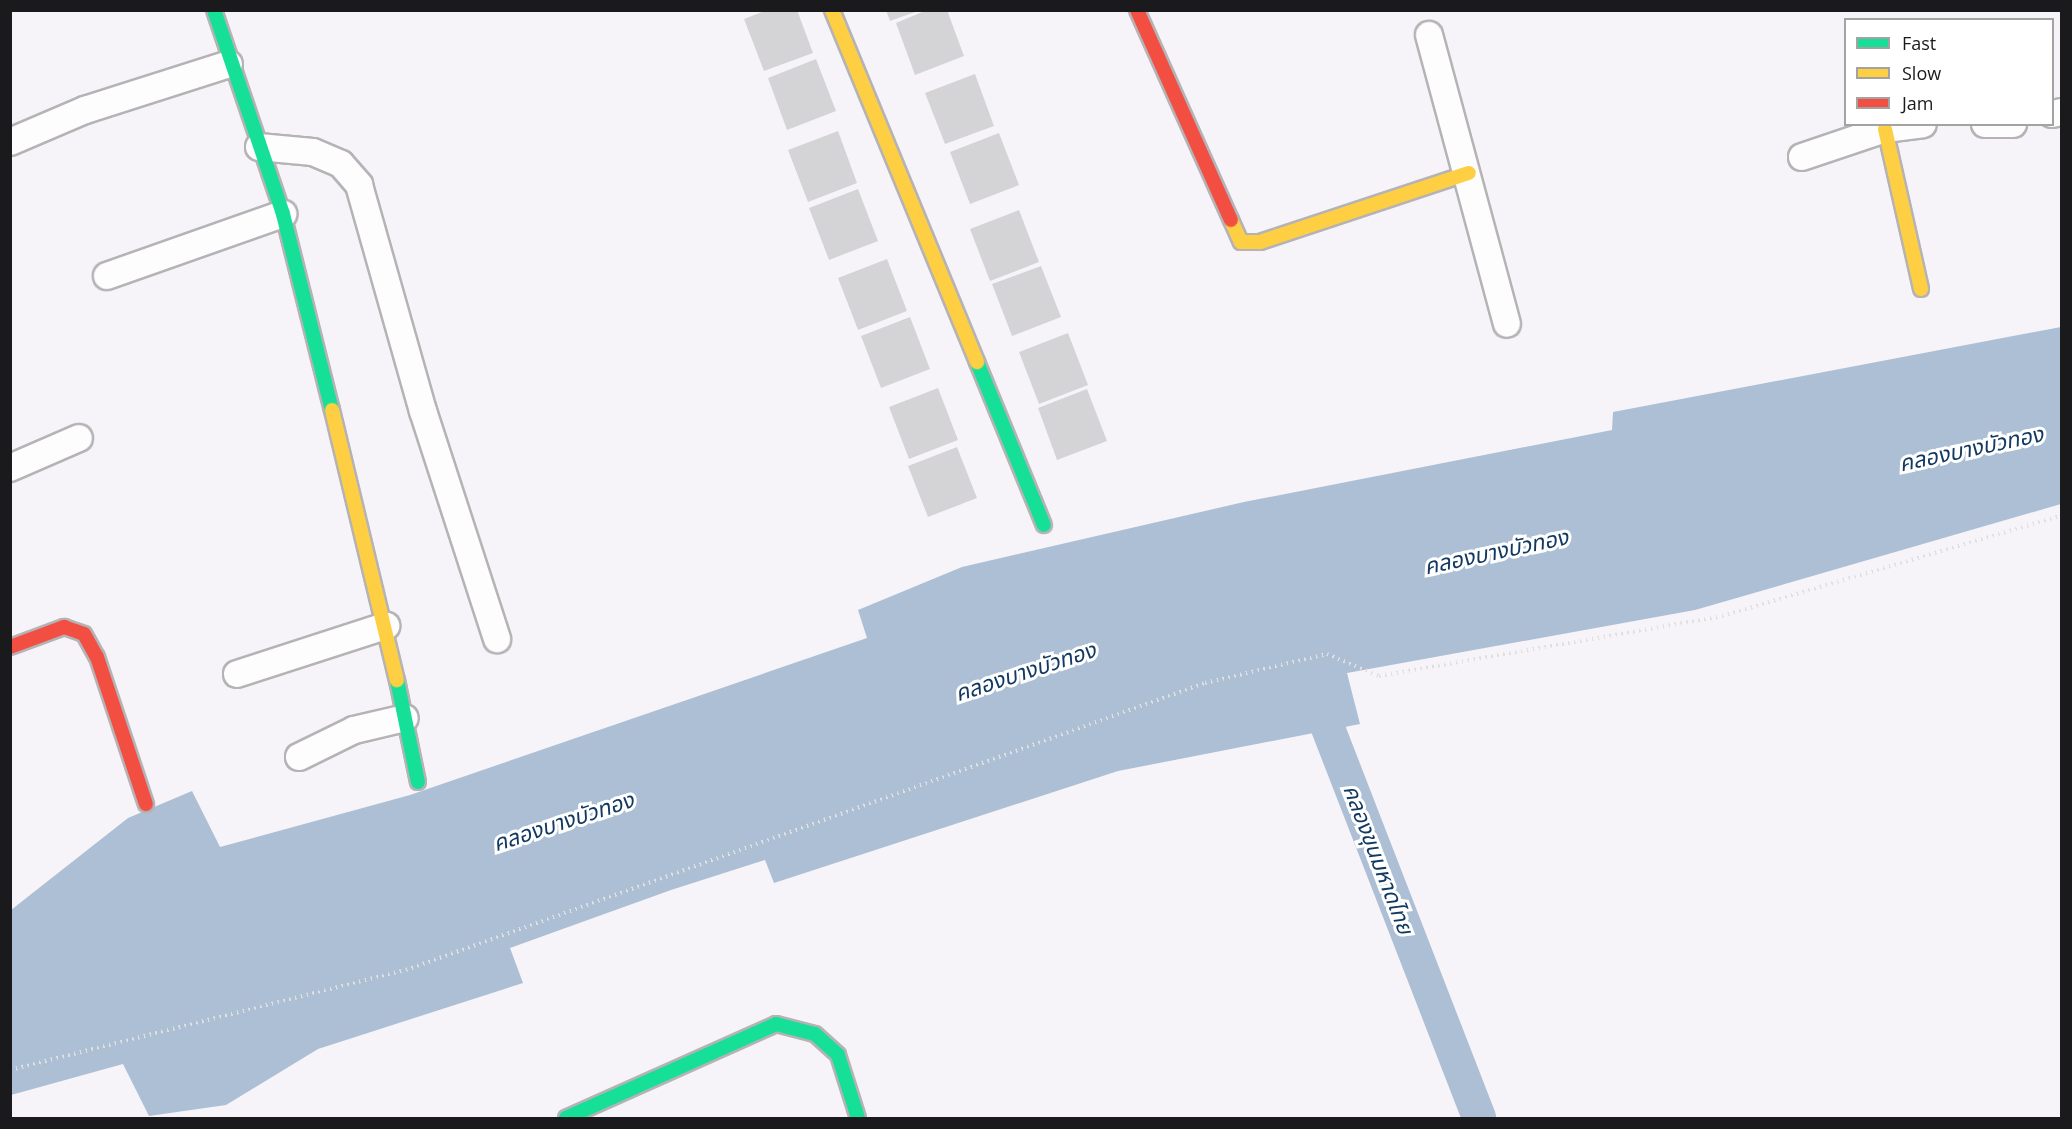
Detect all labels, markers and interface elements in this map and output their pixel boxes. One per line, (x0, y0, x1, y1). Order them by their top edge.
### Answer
legend (1844, 18, 2054, 126)
text: Fast (1902, 31, 1936, 55)
text: Slow (1902, 61, 1941, 85)
text: Jam (1902, 91, 1934, 115)
water label: คลองบางบัวทอง (1897, 420, 2045, 476)
water label: คลองบางบัวทอง (1422, 523, 1570, 579)
water label: คลองบางบัวทอง (951, 636, 1099, 706)
water label: คลองขุนมหาดไทย (1338, 780, 1420, 938)
water label: คลองบางบัวทอง (489, 786, 637, 856)

